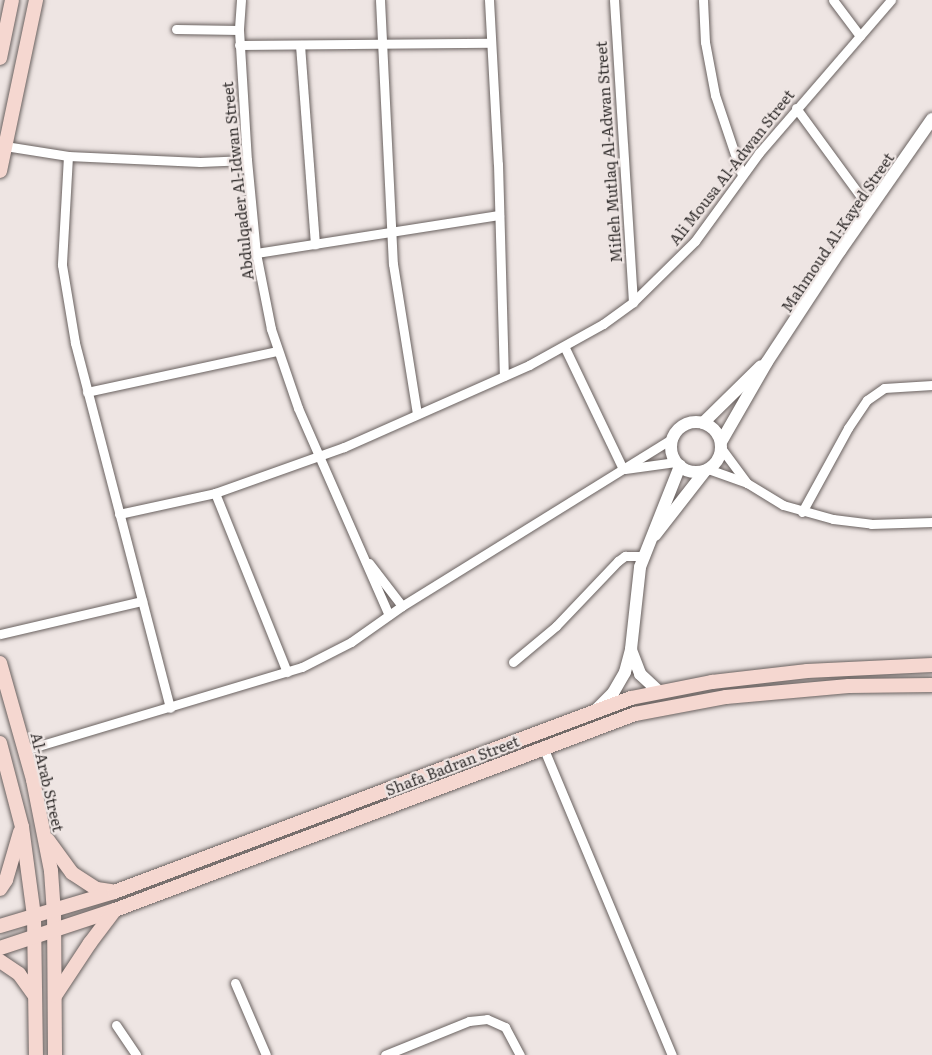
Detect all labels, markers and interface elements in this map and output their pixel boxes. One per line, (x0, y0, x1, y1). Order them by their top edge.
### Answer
street label: Mifleh Mutlaq Al-Adwan Street (591, 41, 625, 263)
street label: Abdulqader Al-Idwan Street (218, 81, 256, 281)
street label: Ali Mousa Al-Adwan Street (665, 86, 797, 248)
street label: Mahmoud Al-Kayed Street (777, 149, 897, 315)
street label: Al-Arab Street (28, 731, 68, 833)
street label: Shafa Badran Street (383, 731, 521, 799)

